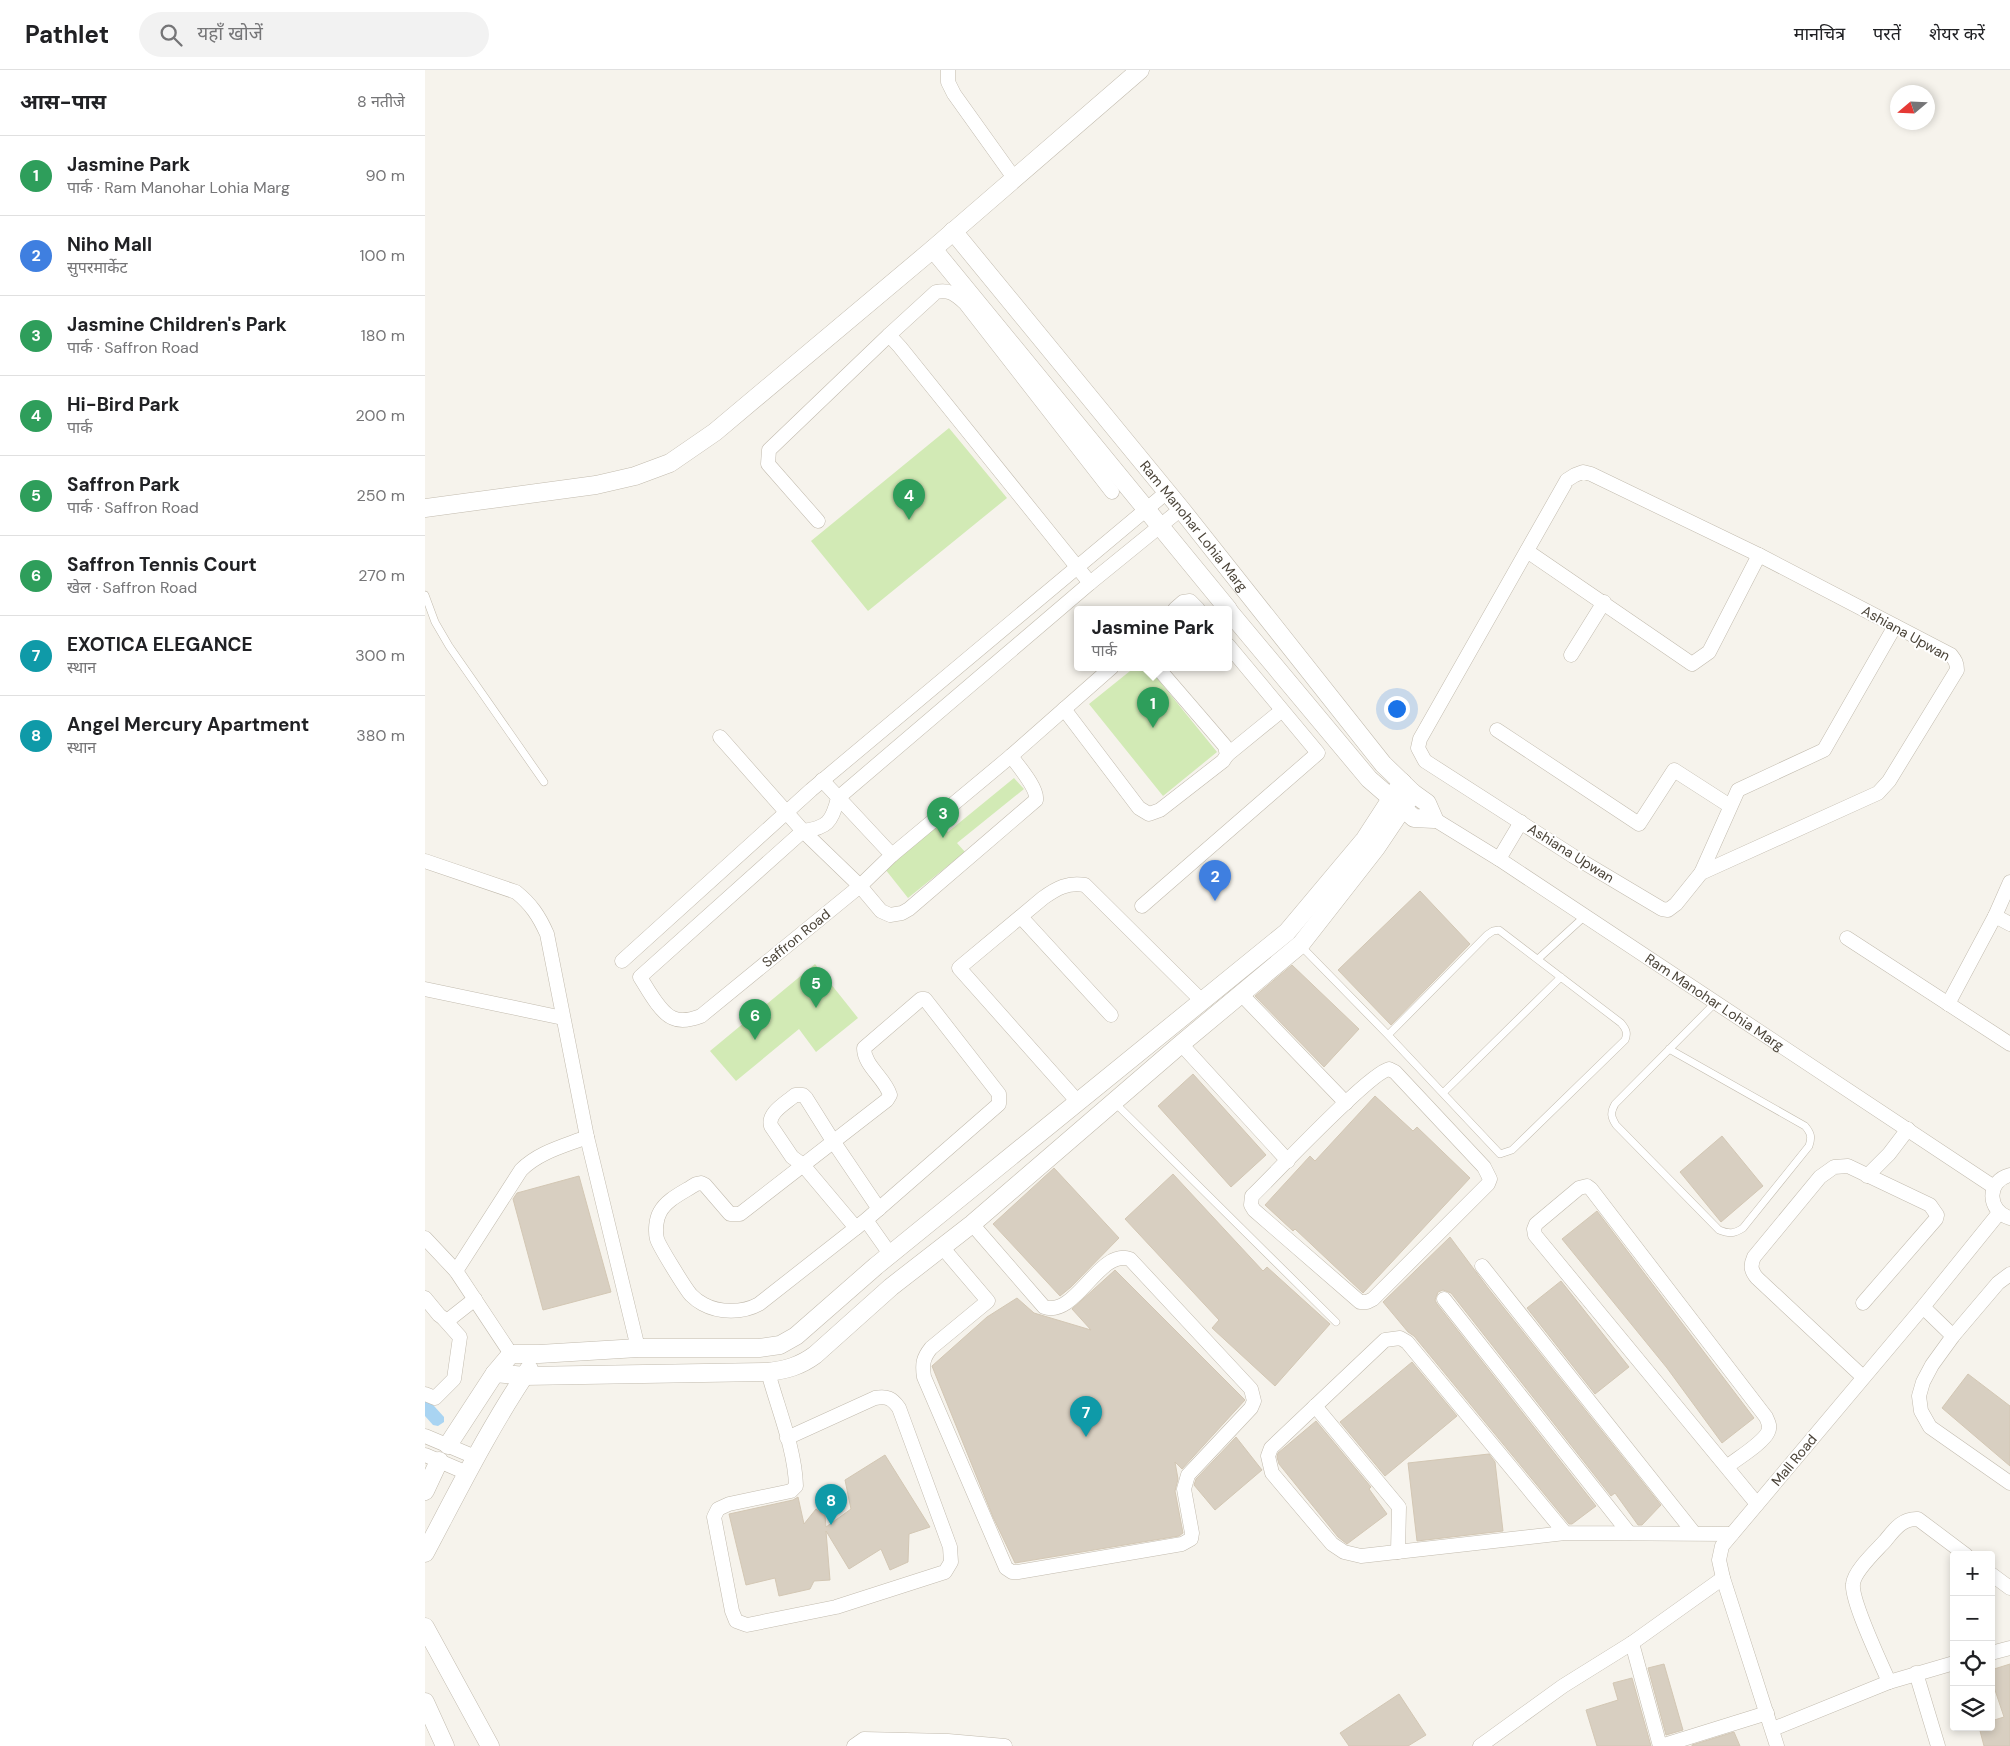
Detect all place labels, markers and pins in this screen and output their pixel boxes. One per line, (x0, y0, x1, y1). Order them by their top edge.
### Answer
pin: 4 (893, 479, 925, 520)
pin: 1 (1137, 687, 1169, 728)
pin: 3 (927, 797, 959, 838)
pin: 2 (1199, 860, 1231, 901)
pin: 5 (800, 967, 832, 1008)
pin: 6 (739, 999, 771, 1040)
pin: 7 (1070, 1396, 1102, 1437)
pin: 8 (815, 1484, 847, 1525)

